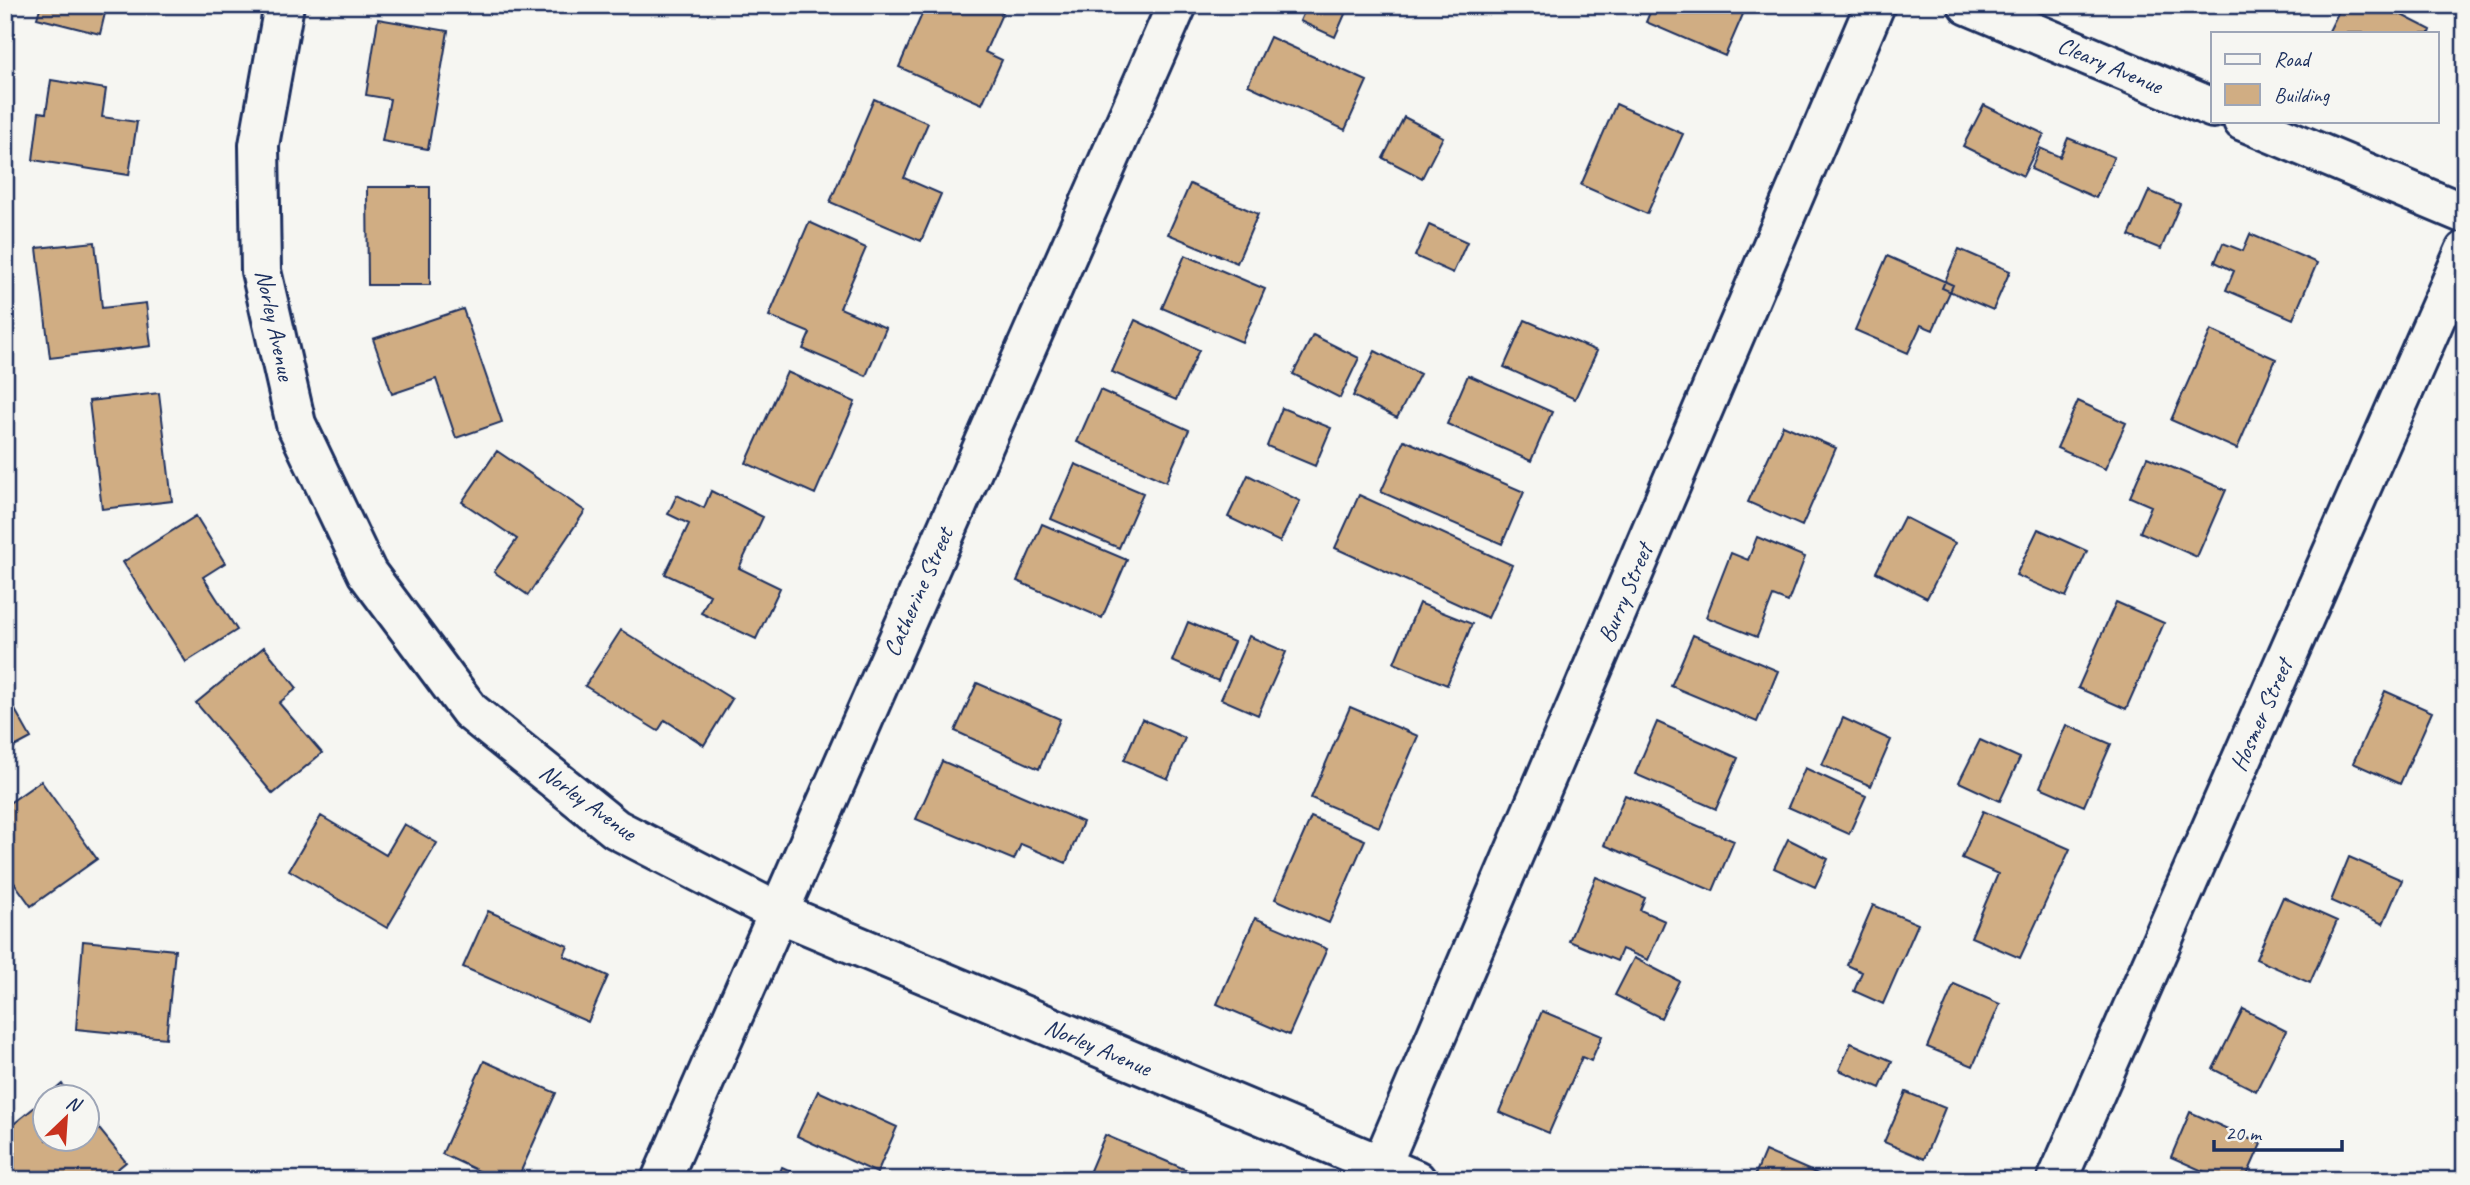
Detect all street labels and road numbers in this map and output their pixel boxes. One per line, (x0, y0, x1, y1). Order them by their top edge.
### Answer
street label: Cleary Avenue (2053, 30, 2169, 101)
street label: Norley Avenue (249, 267, 302, 385)
street label: Catherine Street (876, 521, 961, 661)
street label: Burry Street (1591, 536, 1660, 647)
street label: Hosmer Street (2223, 652, 2300, 776)
street label: Norley Avenue (534, 757, 644, 848)
street label: Norley Avenue (1040, 1011, 1158, 1084)

